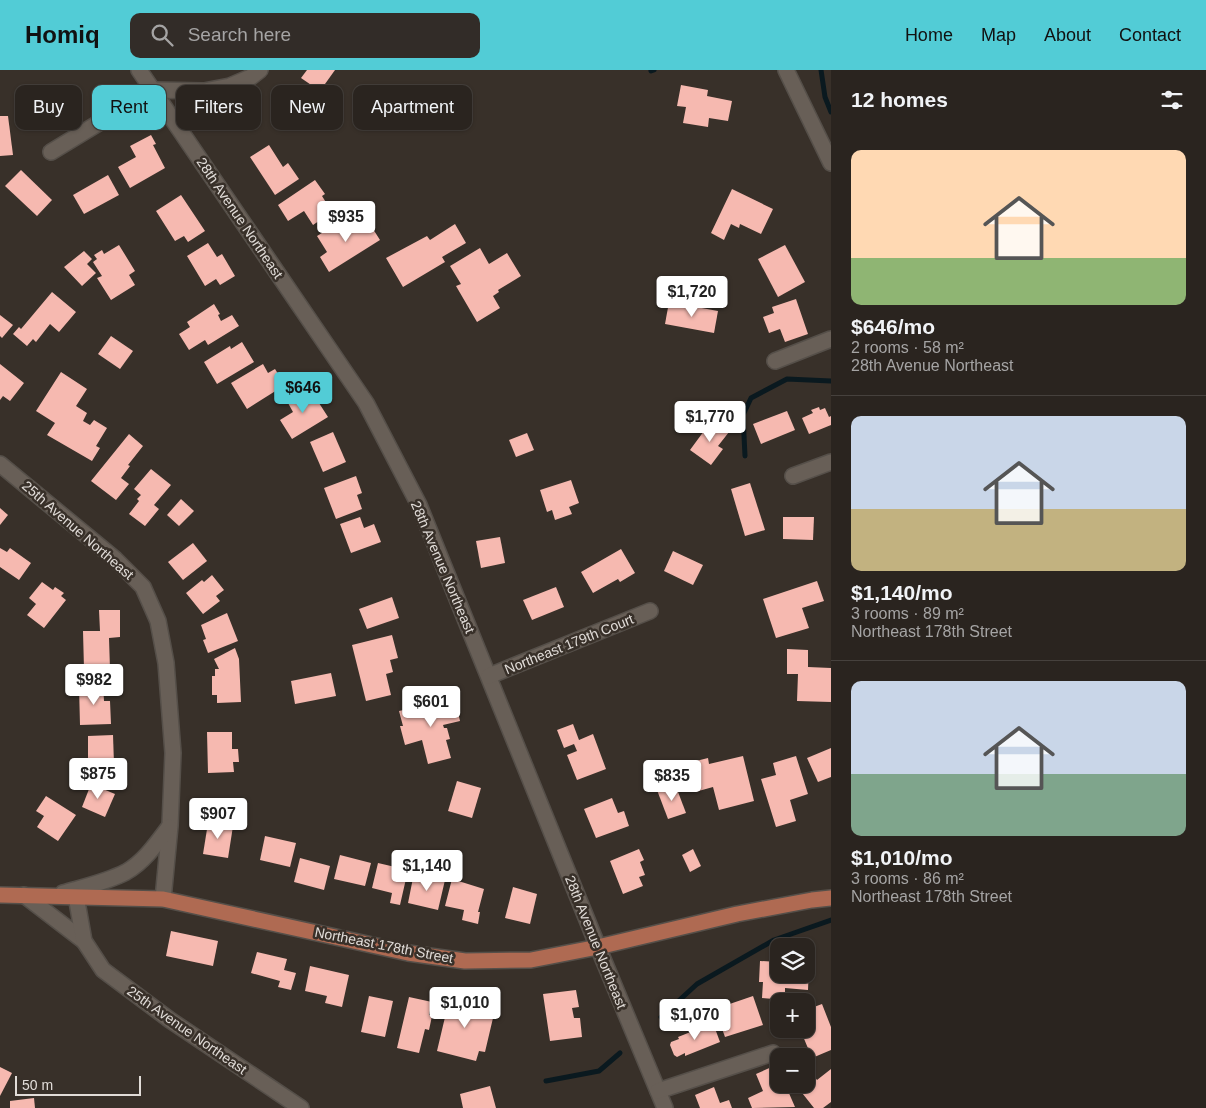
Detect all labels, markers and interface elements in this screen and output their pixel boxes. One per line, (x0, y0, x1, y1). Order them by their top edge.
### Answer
search box (130, 13, 480, 58)
text: Homiq (25, 21, 100, 48)
icon: search (148, 21, 176, 49)
text: Search here (188, 24, 291, 45)
text: Home (905, 25, 953, 45)
text: Map (981, 25, 1016, 45)
text: About (1044, 25, 1091, 45)
text: Contact (1119, 25, 1181, 45)
chip: Buy (15, 85, 82, 130)
chip: Rent (92, 85, 166, 130)
chip: Filters (176, 85, 261, 130)
chip: New (271, 85, 343, 130)
chip: Apartment (353, 85, 472, 130)
icon: filters (1158, 86, 1186, 114)
text: 12 homes (851, 88, 948, 111)
street label: 28th Avenue Northeast (194, 155, 286, 281)
icon: home (974, 183, 1064, 273)
pin: $935 (316, 200, 376, 243)
text: $935 (328, 208, 364, 225)
pin: $1,720 (651, 276, 733, 318)
text: $1,720 (668, 283, 716, 300)
text: $646/mo (851, 315, 935, 338)
text: 2 rooms · 58 m² (851, 339, 964, 356)
text: 28th Avenue Northeast (851, 357, 1014, 374)
pin: $646 (273, 372, 333, 414)
text: $646 (285, 379, 321, 396)
pin: $1,770 (669, 400, 751, 443)
text: $1,770 (686, 408, 734, 425)
icon: home (974, 448, 1064, 538)
street label: 25th Avenue Northeast (19, 477, 137, 583)
street label: 28th Avenue Northeast (408, 498, 478, 636)
text: $1,140/mo (851, 581, 953, 604)
text: 3 rooms · 89 m² (851, 605, 964, 622)
street label: Northeast 179th Court (502, 611, 636, 677)
text: Northeast 178th Street (851, 623, 1012, 640)
pin: $982 (64, 664, 124, 706)
text: $982 (76, 671, 112, 688)
pin: $601 (401, 686, 461, 728)
text: $601 (413, 693, 449, 710)
icon: home (974, 713, 1064, 803)
pin: $875 (68, 758, 128, 800)
pin: $835 (642, 760, 702, 802)
text: $875 (80, 765, 116, 782)
text: $835 (654, 767, 690, 784)
pin: $907 (188, 798, 248, 840)
text: $907 (200, 805, 236, 822)
text: $1,010/mo (851, 846, 953, 869)
pin: $1,140 (386, 850, 468, 892)
text: $1,140 (403, 857, 451, 874)
text: 3 rooms · 86 m² (851, 870, 964, 887)
street label: 28th Avenue Northeast (562, 873, 630, 1011)
text: Northeast 178th Street (851, 888, 1012, 905)
street label: Northeast 178th Street (313, 924, 455, 966)
map controls (770, 938, 815, 1093)
button: layers (770, 938, 815, 983)
street label: 25th Avenue Northeast (124, 983, 250, 1077)
pin: $1,010 (424, 986, 506, 1029)
button: + (770, 993, 815, 1038)
text: $1,010 (441, 994, 489, 1011)
pin: $1,070 (654, 998, 736, 1041)
text: $1,070 (671, 1006, 719, 1023)
button: − (770, 1048, 815, 1093)
scale bar (15, 1073, 141, 1096)
text: 50 m (22, 1077, 53, 1093)

